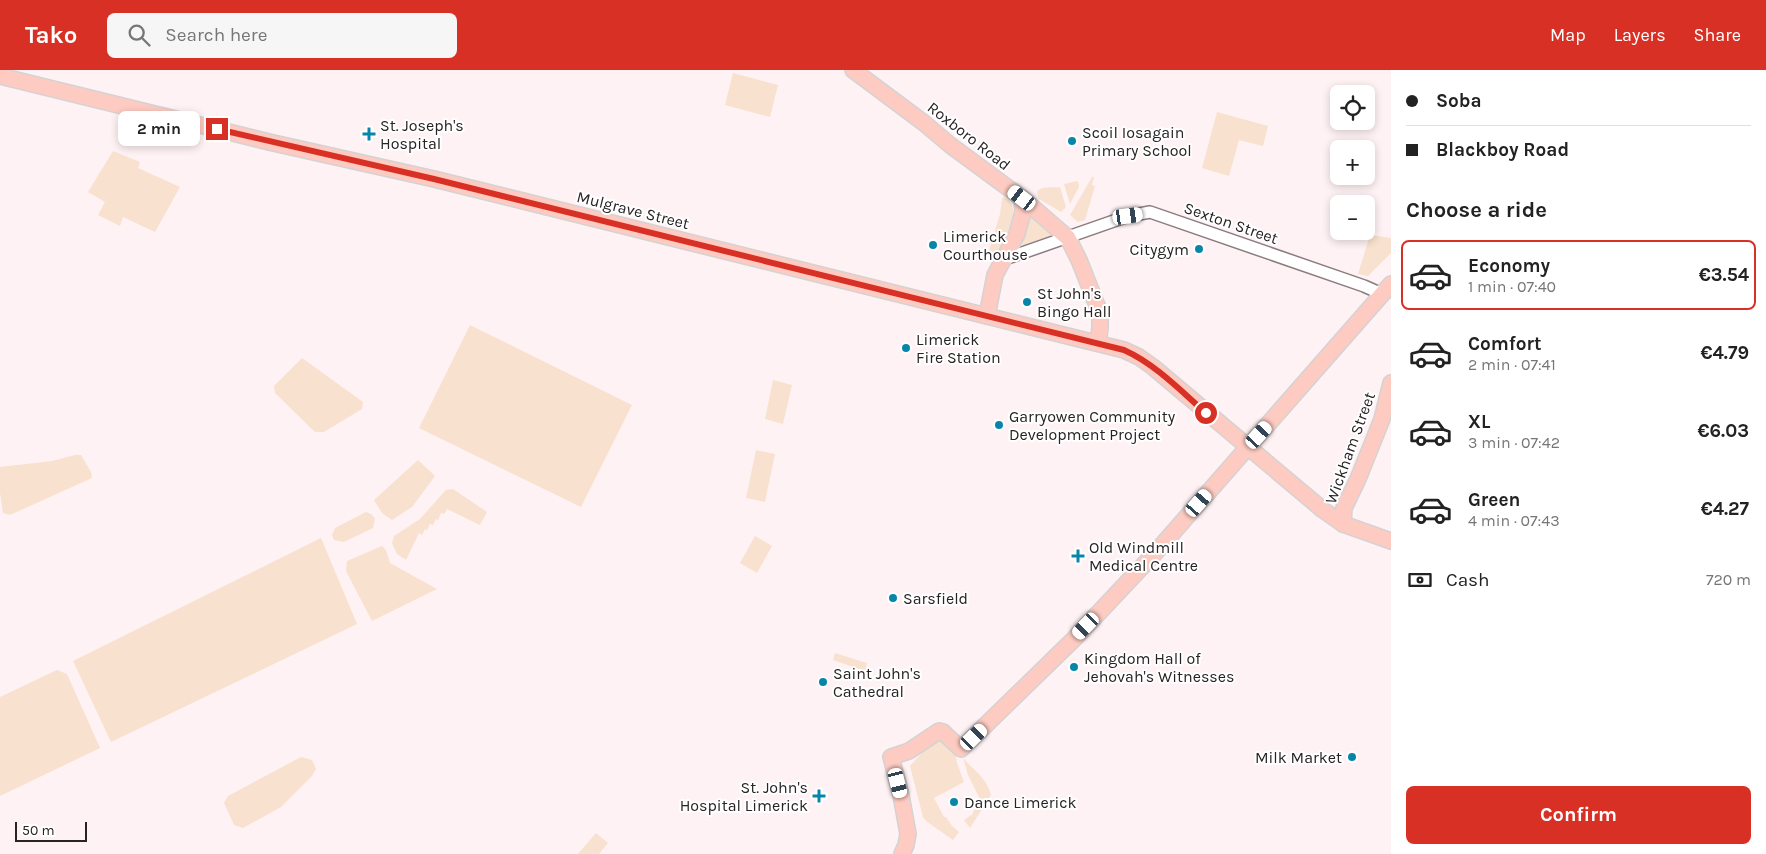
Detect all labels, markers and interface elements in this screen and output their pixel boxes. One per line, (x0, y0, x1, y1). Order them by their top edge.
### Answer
search box (107, 13, 457, 58)
text: Tako (25, 21, 77, 49)
icon: search (125, 21, 153, 49)
text: Search here (165, 24, 268, 46)
text: Map (1550, 24, 1586, 46)
text: Layers (1614, 24, 1666, 46)
text: Share (1694, 24, 1741, 46)
map controls (1330, 85, 1375, 240)
button: locate (1330, 85, 1375, 130)
text: Soba (1436, 90, 1482, 112)
street label: Roxboro Road (924, 98, 1014, 174)
callout: 2 min (117, 112, 200, 146)
place label: St. Joseph's Hospital (380, 116, 464, 153)
route end (206, 118, 228, 140)
text: 2 min (137, 119, 181, 138)
place label: Scoil Iosagain Primary School (1082, 123, 1192, 160)
marker: St. Joseph's Hospital (362, 127, 376, 141)
marker: Scoil Iosagain Primary School (1066, 135, 1078, 147)
text: Blackboy Road (1436, 139, 1569, 161)
button: + (1330, 140, 1375, 185)
car (1005, 183, 1038, 213)
street label: Mulgrave Street (575, 187, 691, 233)
button: − (1330, 195, 1375, 240)
text: Choose a ride (1406, 197, 1547, 223)
street label: Sexton Street (1181, 198, 1281, 248)
car (1112, 206, 1143, 226)
place label: Limerick Courthouse (943, 227, 1028, 264)
marker: Limerick Courthouse (927, 239, 939, 251)
place label: Citygym (1129, 240, 1189, 259)
marker: Citygym (1193, 243, 1205, 255)
icon: car (1408, 253, 1453, 298)
text: Economy (1468, 255, 1550, 277)
text: €3.54 (1699, 264, 1749, 286)
text: 1 min · 07:40 (1468, 277, 1556, 296)
place label: St John's Bingo Hall (1037, 284, 1111, 321)
marker: St John's Bingo Hall (1021, 296, 1033, 308)
place label: Limerick Fire Station (916, 330, 1001, 367)
icon: car (1408, 331, 1453, 376)
text: Comfort (1468, 333, 1542, 355)
marker: Limerick Fire Station (900, 342, 912, 354)
text: €4.79 (1701, 342, 1749, 364)
text: 2 min · 07:41 (1468, 355, 1556, 374)
street label: Wickham Street (1321, 390, 1379, 506)
route start (1195, 402, 1217, 424)
place label: Garryowen Community Development Project (1009, 407, 1176, 444)
icon: car (1408, 409, 1453, 454)
text: XL (1468, 411, 1490, 433)
marker: Garryowen Community Development Project (993, 419, 1005, 431)
car (1243, 419, 1274, 451)
text: €6.03 (1698, 420, 1749, 442)
text: 3 min · 07:42 (1468, 433, 1560, 452)
car (1183, 487, 1214, 519)
icon: car (1408, 487, 1453, 532)
text: Green (1468, 489, 1520, 511)
text: €4.27 (1701, 498, 1749, 520)
text: 4 min · 07:43 (1468, 511, 1560, 530)
place label: Old Windmill Medical Centre (1089, 538, 1198, 575)
marker: Old Windmill Medical Centre (1071, 549, 1085, 563)
icon: cash (1406, 566, 1434, 594)
text: Cash (1446, 569, 1490, 591)
text: 720 m (1706, 570, 1751, 589)
place label: Sarsfield (903, 589, 968, 608)
marker: Sarsfield (887, 592, 899, 604)
car (1070, 610, 1101, 642)
place label: Kingdom Hall of Jehovah's Witnesses (1084, 649, 1234, 686)
marker: Kingdom Hall of Jehovah's Witnesses (1068, 661, 1080, 673)
place label: Saint John's Cathedral (833, 664, 921, 701)
marker: Saint John's Cathedral (817, 676, 829, 688)
car (957, 721, 990, 753)
place label: Milk Market (1255, 748, 1342, 767)
marker: Milk Market (1346, 751, 1358, 763)
car (887, 767, 908, 799)
place label: St. John's Hospital Limerick (680, 778, 808, 815)
button: Confirm (1406, 786, 1751, 844)
marker: St. John's Hospital Limerick (812, 789, 826, 803)
place label: Dance Limerick (964, 793, 1077, 812)
marker: Dance Limerick (948, 796, 960, 808)
scale bar (15, 819, 88, 842)
text: 50 m (22, 822, 55, 839)

